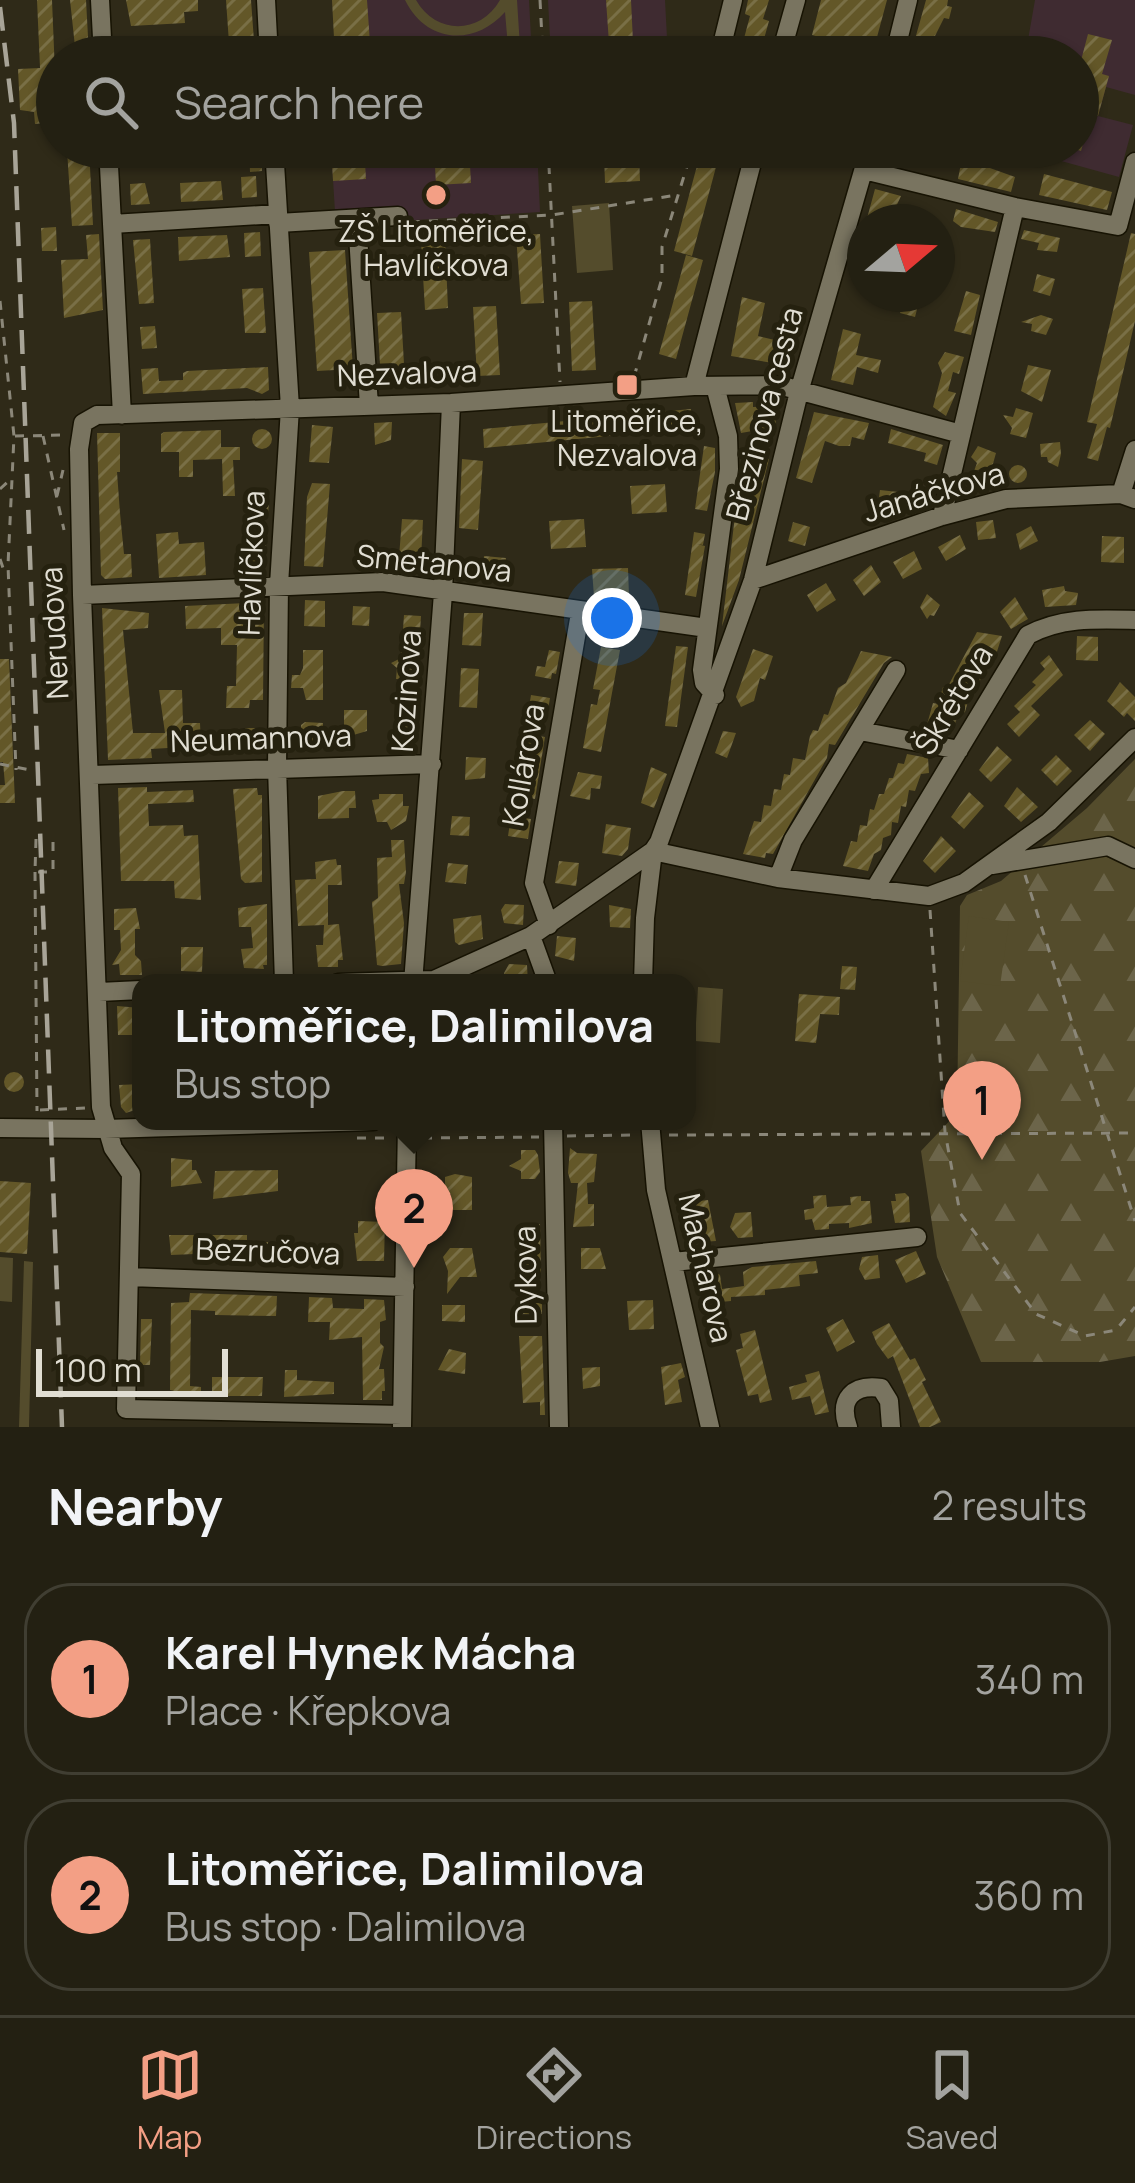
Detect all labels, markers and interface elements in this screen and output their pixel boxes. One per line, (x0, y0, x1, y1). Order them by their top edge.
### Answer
search box (36, 36, 1099, 168)
icon: search (78, 69, 144, 135)
text: Search here (174, 71, 424, 133)
marker: ZŠ Litoměřice, Havlíčkova (423, 182, 449, 208)
north arrow (847, 204, 955, 312)
place label: ZŠ Litoměřice, Havlíčkova (338, 210, 534, 285)
street label: Březinova cesta (715, 302, 812, 525)
street label: Nezvalova (336, 350, 478, 395)
marker: Litoměřice, Nezvalova (614, 372, 640, 398)
place label: Litoměřice, Nezvalova (550, 400, 704, 475)
street label: Janáčkova (859, 452, 1009, 531)
street label: Havlíčkova (227, 490, 274, 636)
street label: Smetanova (354, 534, 514, 591)
street label: Nerudova (30, 566, 77, 700)
your location (582, 588, 642, 648)
street label: Kozinova (381, 628, 430, 753)
street label: Škrétova (904, 637, 1002, 762)
street label: Kollárova (492, 700, 553, 829)
street label: Neumannova (169, 714, 352, 761)
popup (132, 974, 696, 1130)
text: Litoměřice, Dalimilova (174, 994, 654, 1056)
text: Bus stop (174, 1056, 331, 1110)
pin: 1 (943, 1061, 1021, 1160)
pin: 2 (375, 1169, 453, 1268)
street label: Macharova (669, 1189, 743, 1346)
street label: Dykova (503, 1225, 546, 1325)
street label: Bezručova (195, 1227, 341, 1274)
scale bar (36, 1343, 228, 1396)
text: 100 m (54, 1347, 142, 1392)
text: Nearby (48, 1471, 223, 1540)
text: 2 results (932, 1478, 1087, 1532)
text: Karel Hynek Mácha (165, 1621, 576, 1683)
text: 1 (81, 1652, 99, 1706)
text: 340 m (975, 1652, 1084, 1706)
text: Place · Křepkova (165, 1683, 451, 1737)
text: Litoměřice, Dalimilova (165, 1837, 645, 1899)
text: 2 (78, 1868, 102, 1922)
text: 360 m (974, 1868, 1084, 1922)
text: Bus stop · Dalimilova (165, 1899, 526, 1953)
tab: Map (137, 2042, 203, 2159)
tab: Directions (476, 2042, 632, 2159)
tab: Saved (905, 2042, 998, 2159)

